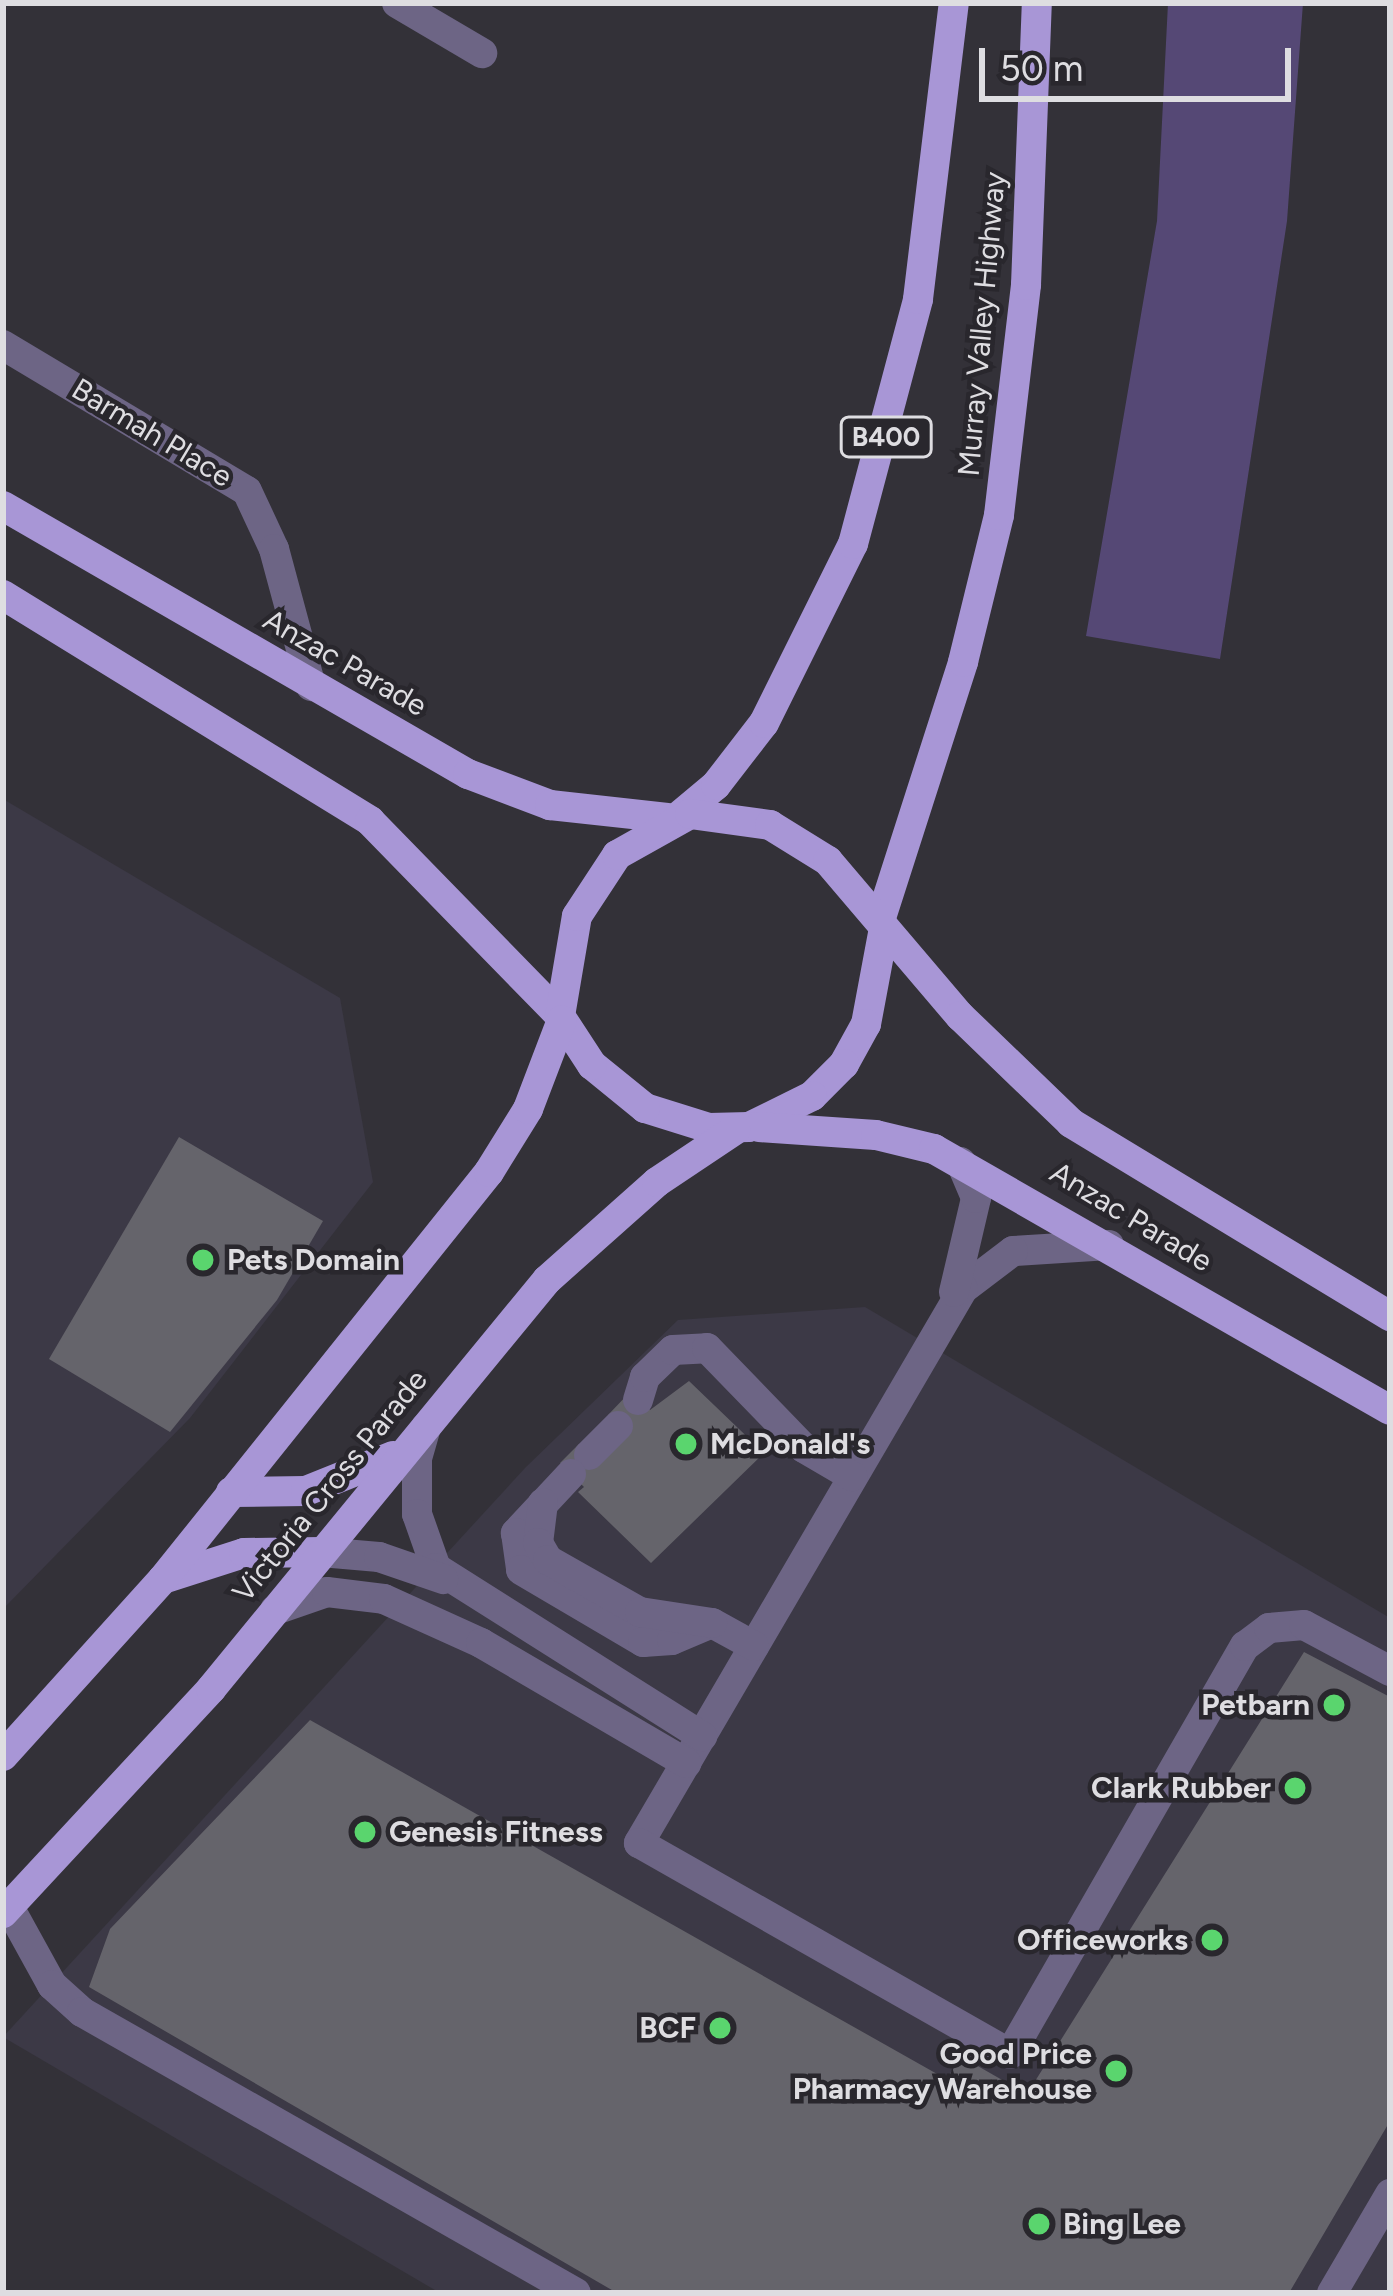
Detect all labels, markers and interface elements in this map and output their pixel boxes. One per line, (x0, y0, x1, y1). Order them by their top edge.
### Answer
scale bar (985, 24, 1297, 98)
text: 50 m (1000, 47, 1083, 90)
street label: Murray Valley Highway (951, 170, 1013, 478)
street label: Barmah Place (65, 371, 239, 495)
road number: B400 (838, 416, 934, 458)
street label: Anzac Parade (257, 602, 433, 724)
street label: Anzac Parade (1044, 1155, 1218, 1279)
place label: Pets Domain (227, 1242, 400, 1278)
marker: Pets Domain (190, 1247, 216, 1273)
street label: Victoria Cross Parade (225, 1362, 435, 1610)
place label: McDonald's (710, 1426, 870, 1462)
marker: McDonald's (673, 1431, 699, 1457)
place label: Petbarn (1201, 1687, 1310, 1723)
marker: Petbarn (1321, 1692, 1347, 1718)
place label: Clark Rubber (1091, 1770, 1271, 1806)
marker: Clark Rubber (1282, 1775, 1308, 1801)
place label: Genesis Fitness (389, 1814, 603, 1850)
marker: Genesis Fitness (352, 1819, 378, 1845)
place label: Officeworks (1017, 1922, 1188, 1958)
marker: Officeworks (1199, 1927, 1225, 1953)
place label: BCF (639, 2010, 696, 2046)
marker: BCF (707, 2015, 733, 2041)
place label: Good Price Pharmacy Warehouse (793, 2036, 1092, 2106)
marker: Good Price Pharmacy Warehouse (1103, 2058, 1129, 2084)
place label: Bing Lee (1063, 2206, 1181, 2242)
marker: Bing Lee (1026, 2211, 1052, 2237)

